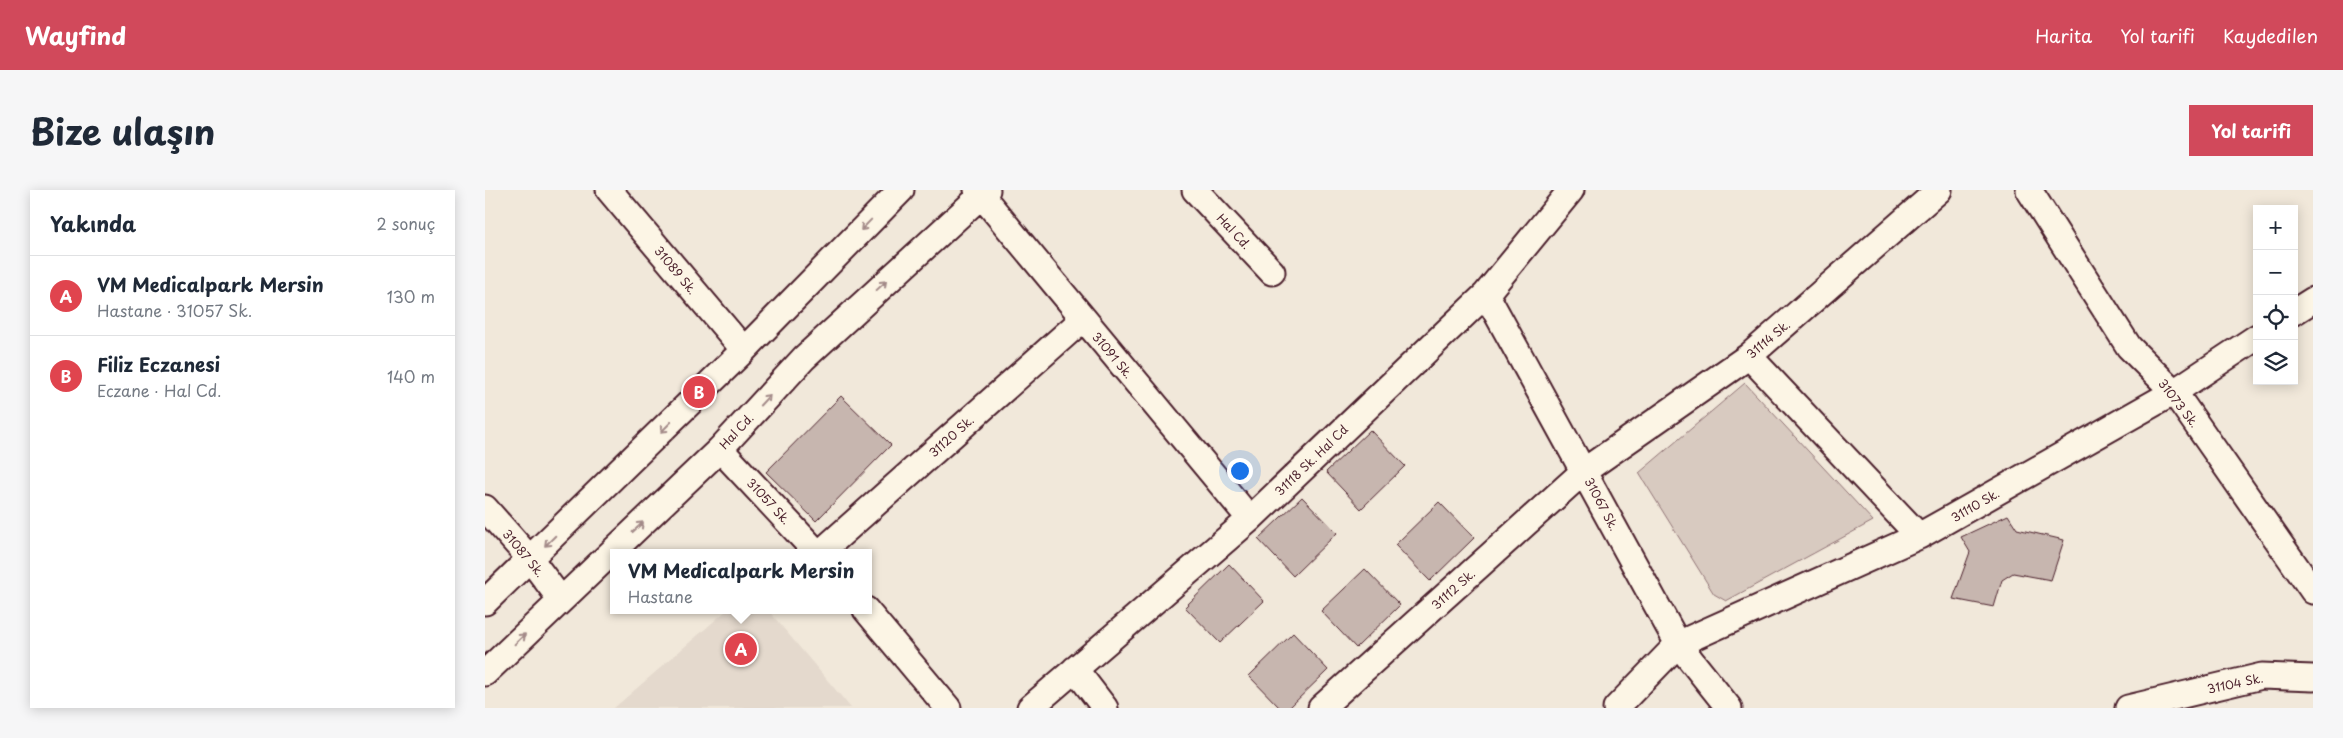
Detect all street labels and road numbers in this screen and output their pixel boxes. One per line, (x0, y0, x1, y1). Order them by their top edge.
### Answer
street label: Hal Cd. (1213, 209, 1255, 253)
street label: 31089 Sk. (650, 242, 702, 298)
street label: 31114 Sk. (1742, 315, 1794, 363)
street label: 31091 Sk. (1088, 328, 1138, 382)
street label: 31073 Sk. (2154, 375, 2204, 431)
street label: Hal Cd. (715, 409, 757, 453)
street label: 31120 Sk. (925, 411, 977, 461)
street label: 31118 Sk. Hal Cd (1270, 420, 1352, 500)
street label: 31057 Sk. (743, 474, 795, 528)
street label: 31067 Sk. (1581, 474, 1623, 534)
street label: 31110 Sk. (1947, 484, 2003, 526)
street label: 31087 Sk. (499, 525, 549, 581)
street label: 31112 Sk. (1427, 564, 1479, 614)
street label: 31104 Sk. (2205, 668, 2265, 698)

